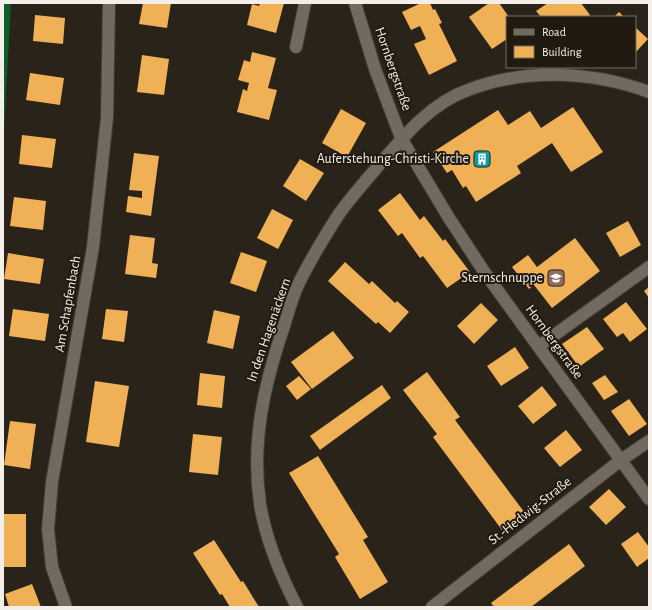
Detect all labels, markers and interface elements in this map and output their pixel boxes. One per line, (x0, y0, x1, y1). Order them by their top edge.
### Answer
legend (506, 16, 636, 68)
street label: Hornbergstraße (372, 25, 414, 113)
text: Road (542, 26, 566, 38)
text: Building (542, 46, 582, 58)
building icon: Auferstehung-Christi-Kirche (472, 149, 492, 169)
place label: Auferstehung-Christi-Kirche (317, 152, 469, 166)
street label: Am Schapfenbach (53, 255, 83, 353)
school or university icon: Sternschnuppe (546, 268, 566, 288)
place label: Sternschnuppe (461, 271, 543, 285)
street label: In den Hagenäckern (245, 276, 293, 384)
street label: Hornbergstraße (523, 302, 585, 382)
street label: St.-Hedwig-Straße (486, 474, 574, 548)

